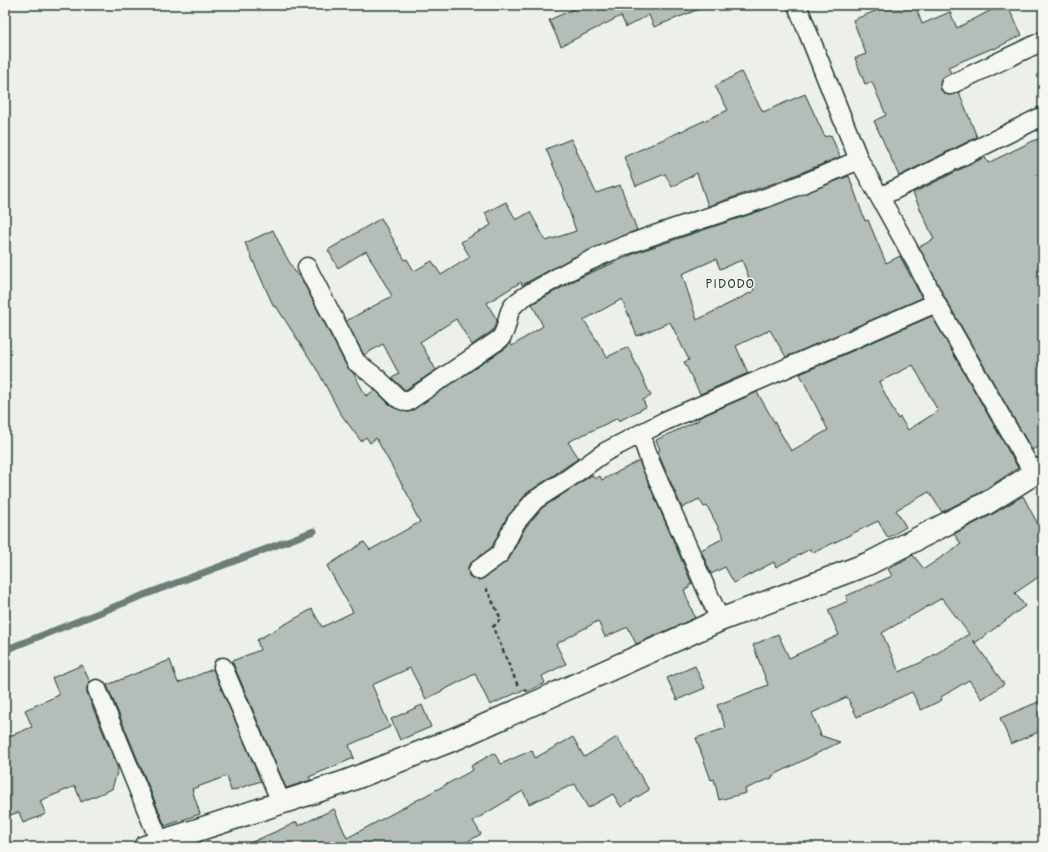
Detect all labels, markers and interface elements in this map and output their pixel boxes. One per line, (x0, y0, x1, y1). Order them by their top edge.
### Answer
district label: PIDODO (705, 276, 755, 292)

